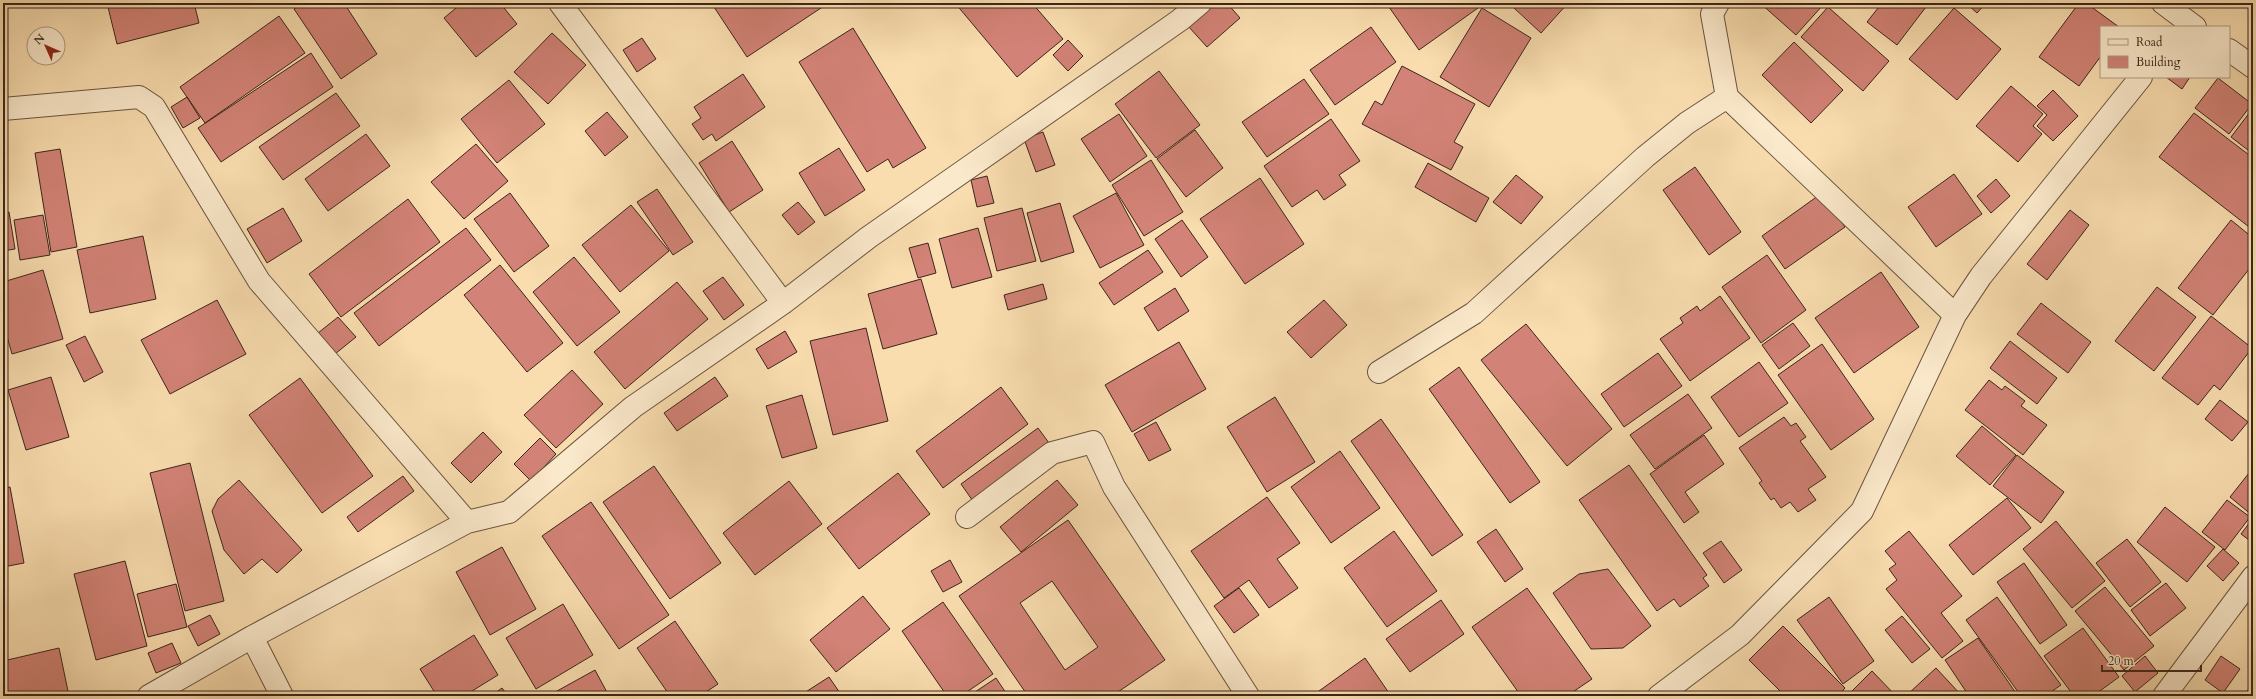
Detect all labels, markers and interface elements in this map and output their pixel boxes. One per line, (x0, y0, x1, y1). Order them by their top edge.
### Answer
north arrow (26, 26, 66, 66)
legend (2100, 26, 2230, 78)
text: N (31, 30, 48, 48)
text: Road (2136, 34, 2163, 50)
text: Building (2136, 54, 2181, 70)
scale bar (2102, 647, 2201, 673)
text: 20 m (2108, 653, 2135, 669)

